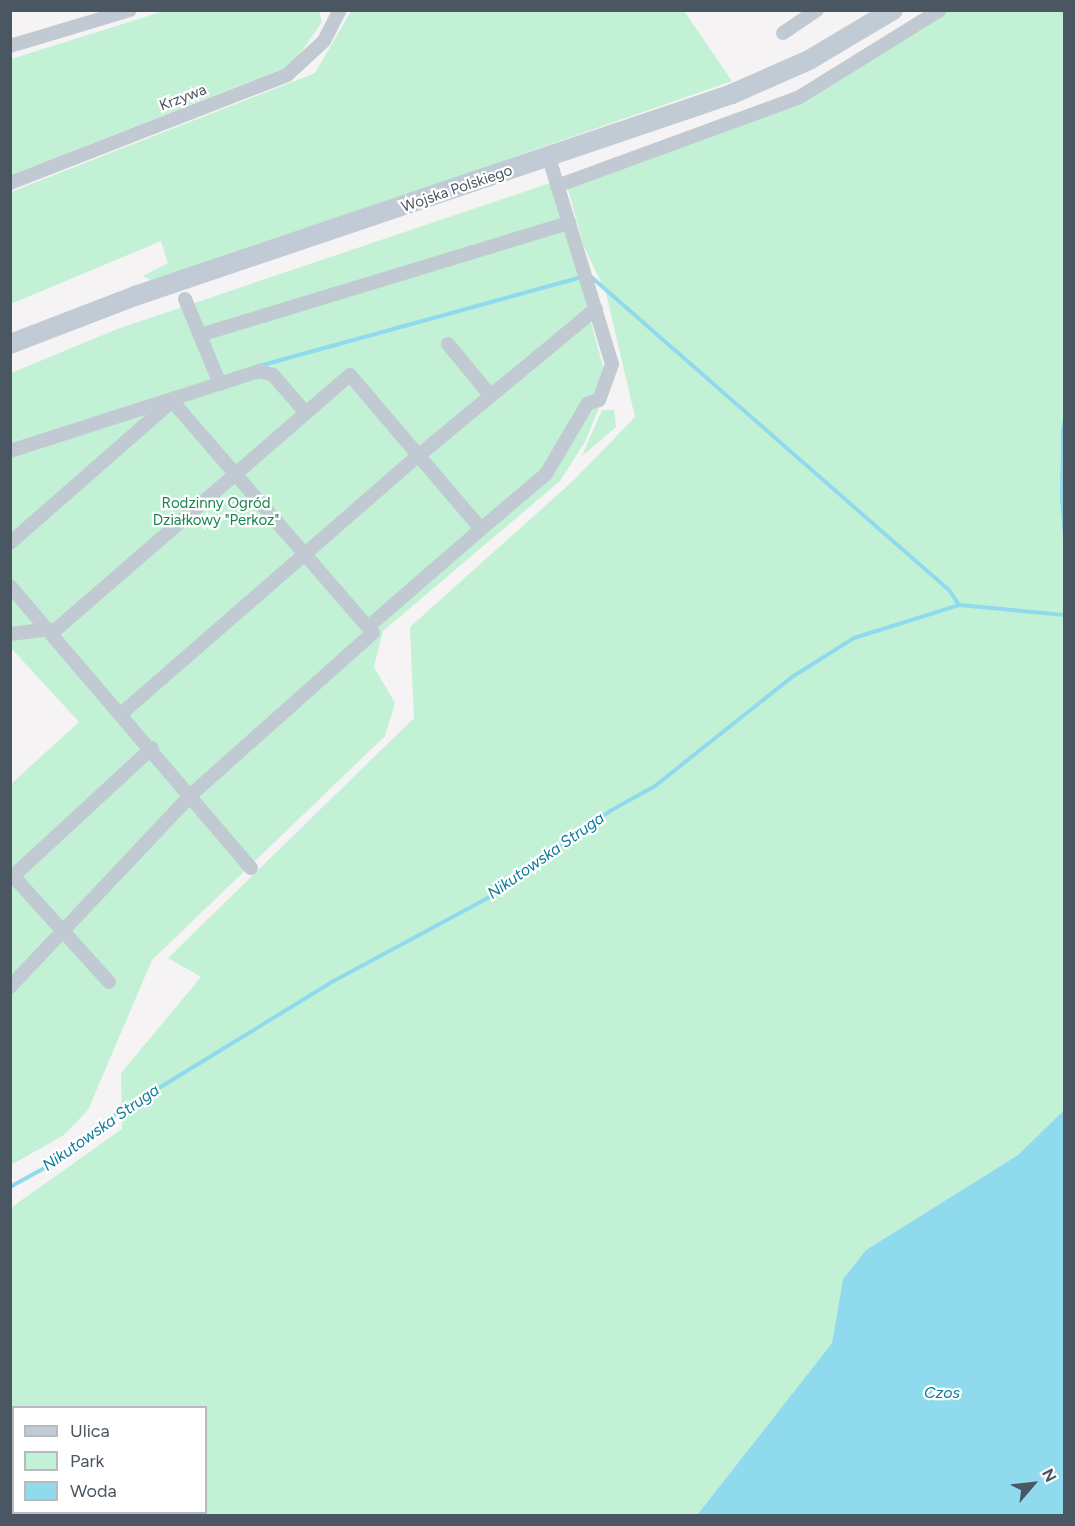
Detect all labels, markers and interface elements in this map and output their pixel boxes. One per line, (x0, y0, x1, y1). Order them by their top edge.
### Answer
street label: Krzywa (157, 81, 209, 115)
street label: Wojska Polskiego (399, 162, 515, 216)
park label: Rodzinny Ogród Działkowy "Perkoz" (153, 494, 279, 529)
water label: Nikutowska Struga (484, 808, 608, 904)
water label: Nikutowska Struga (39, 1080, 163, 1176)
water label: Czos (924, 1383, 960, 1403)
legend (12, 1406, 207, 1514)
text: Ulica (70, 1420, 110, 1442)
text: Park (70, 1450, 104, 1472)
north arrow (1003, 1454, 1063, 1514)
text: N (1038, 1465, 1061, 1485)
text: Woda (70, 1480, 117, 1502)

